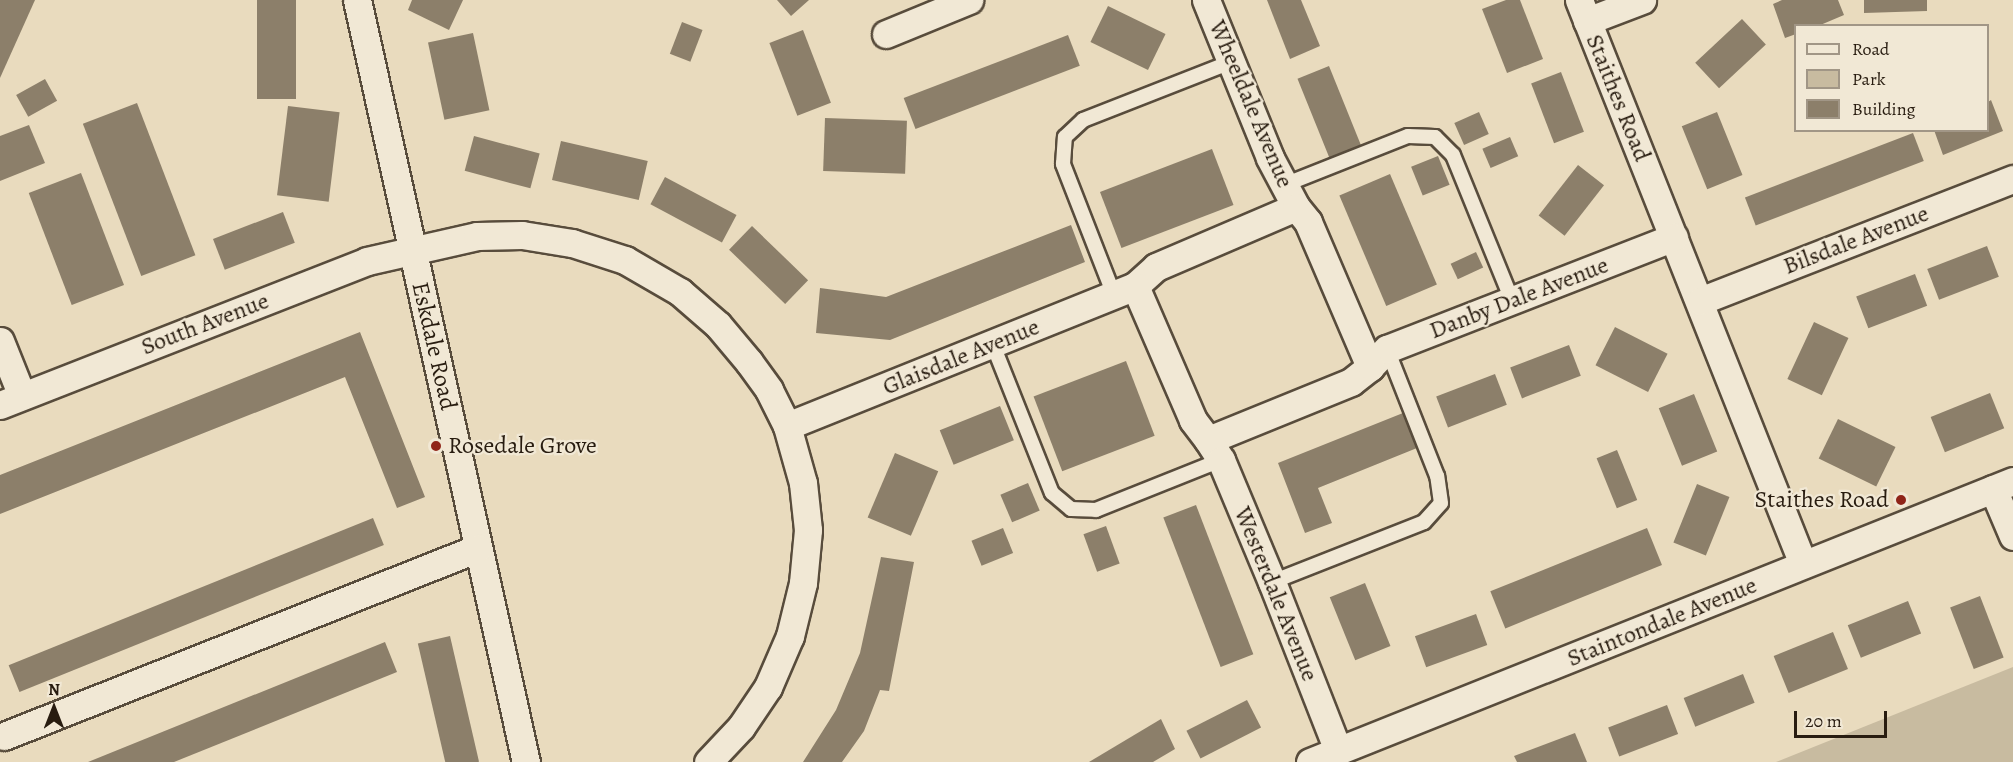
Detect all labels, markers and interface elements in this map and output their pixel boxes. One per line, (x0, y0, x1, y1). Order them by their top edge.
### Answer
street label: Wheeldale Avenue (1203, 16, 1299, 192)
legend (1794, 24, 1989, 132)
street label: Staithes Road (1579, 30, 1657, 166)
text: Road (1852, 37, 1889, 61)
text: Park (1852, 67, 1886, 91)
text: Building (1852, 97, 1916, 121)
street label: Bilsdale Avenue (1779, 199, 1933, 281)
street label: Danby Dale Avenue (1425, 251, 1613, 345)
street label: Eskdale Road (405, 279, 463, 413)
street label: South Avenue (137, 287, 273, 361)
street label: Glaisdale Avenue (879, 313, 1043, 401)
place label: Rosedale Grove (448, 432, 597, 460)
marker: Rosedale Grove (429, 439, 443, 453)
place label: Staithes Road (1755, 486, 1889, 514)
marker: Staithes Road (1894, 493, 1908, 507)
street label: Westerdale Avenue (1228, 503, 1324, 685)
street label: Staintondale Avenue (1563, 571, 1761, 673)
north arrow (24, 678, 84, 738)
text: N (48, 679, 60, 701)
scale bar (1797, 699, 1890, 737)
text: 20 m (1805, 709, 1842, 733)

